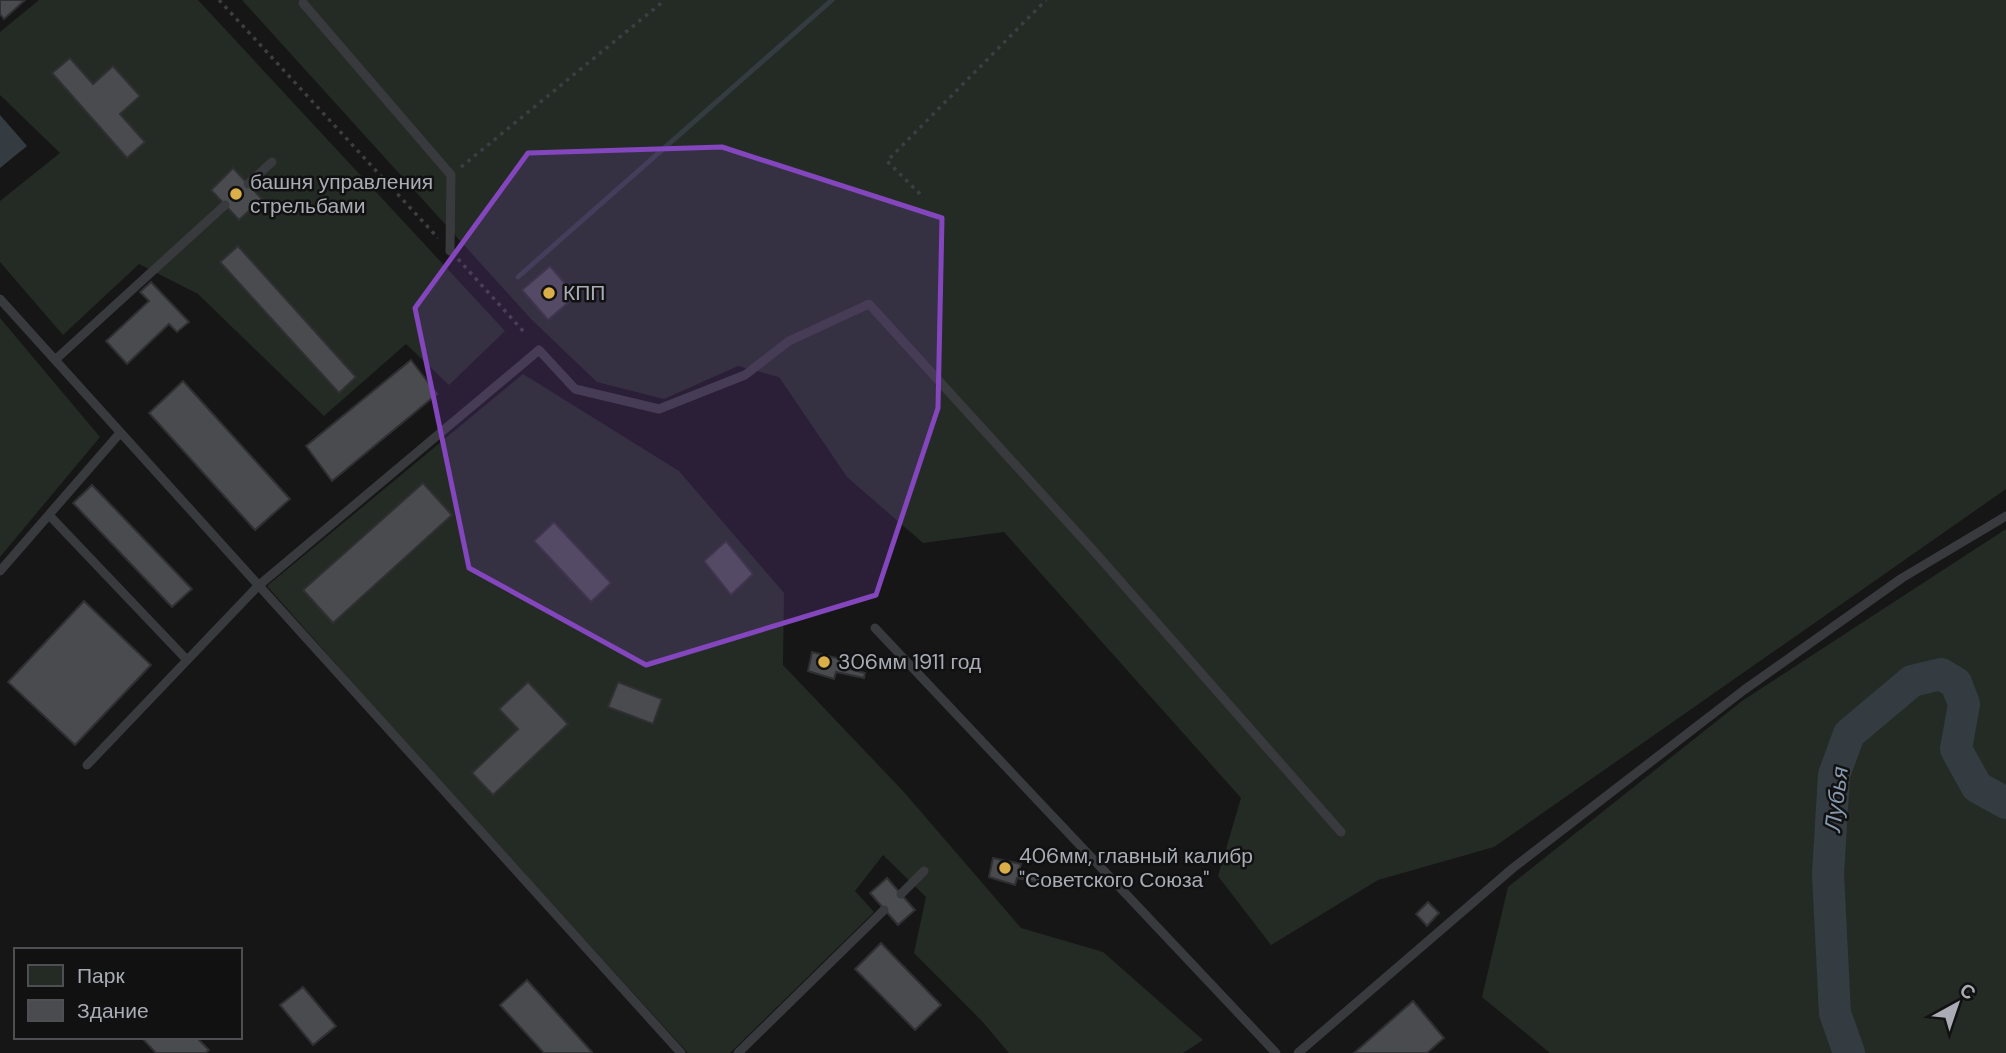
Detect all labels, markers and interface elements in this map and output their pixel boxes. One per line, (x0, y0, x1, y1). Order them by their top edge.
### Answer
place label: башня управления стрельбами (250, 168, 433, 220)
marker: башня управления стрельбами (228, 186, 244, 202)
place label: КПП (563, 279, 605, 307)
marker: КПП (541, 285, 557, 301)
place label: 306мм 1911 год (838, 648, 981, 676)
marker: 306мм 1911 год (816, 654, 832, 670)
water label: Лубья (1817, 765, 1855, 835)
place label: 406мм, главный калибр "Советского Союза" (1019, 842, 1253, 894)
marker: 406мм, главный калибр "Советского Союза" (997, 860, 1013, 876)
legend (14, 948, 242, 1039)
text: Парк (77, 962, 125, 990)
north arrow (1922, 969, 1992, 1039)
text: С (1954, 977, 1981, 1006)
text: Здание (77, 997, 149, 1025)

